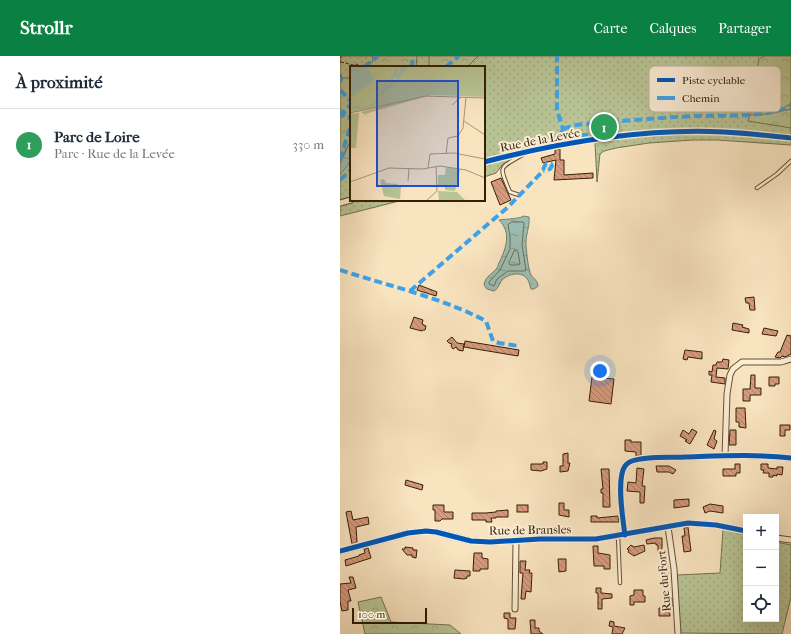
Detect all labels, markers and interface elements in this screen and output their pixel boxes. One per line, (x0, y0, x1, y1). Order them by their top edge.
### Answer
text: Strollr (20, 17, 73, 39)
text: Carte (594, 20, 627, 37)
text: Calques (649, 20, 696, 37)
text: Partager (718, 20, 771, 37)
inset map (350, 66, 485, 201)
legend (649, 66, 781, 112)
text: À proximité (16, 72, 103, 92)
text: Piste cyclable (682, 74, 746, 87)
text: Chemin (682, 92, 720, 105)
pin: 1 (591, 112, 617, 142)
street label: Rue de la Levée (499, 125, 581, 155)
text: Parc de Loire (54, 128, 140, 146)
text: 1 (27, 137, 31, 152)
text: 330 m (293, 137, 324, 152)
text: Parc · Rue de la Levée (54, 146, 175, 161)
your location (590, 361, 610, 381)
map controls (743, 514, 779, 622)
button: + (743, 514, 779, 550)
street label: Rue de Bransles (489, 522, 572, 538)
street label: Rue du Fort (654, 549, 674, 612)
button: − (743, 550, 779, 586)
button: locate (743, 586, 779, 622)
scale bar (352, 606, 427, 625)
text: 100 m (358, 608, 386, 621)

